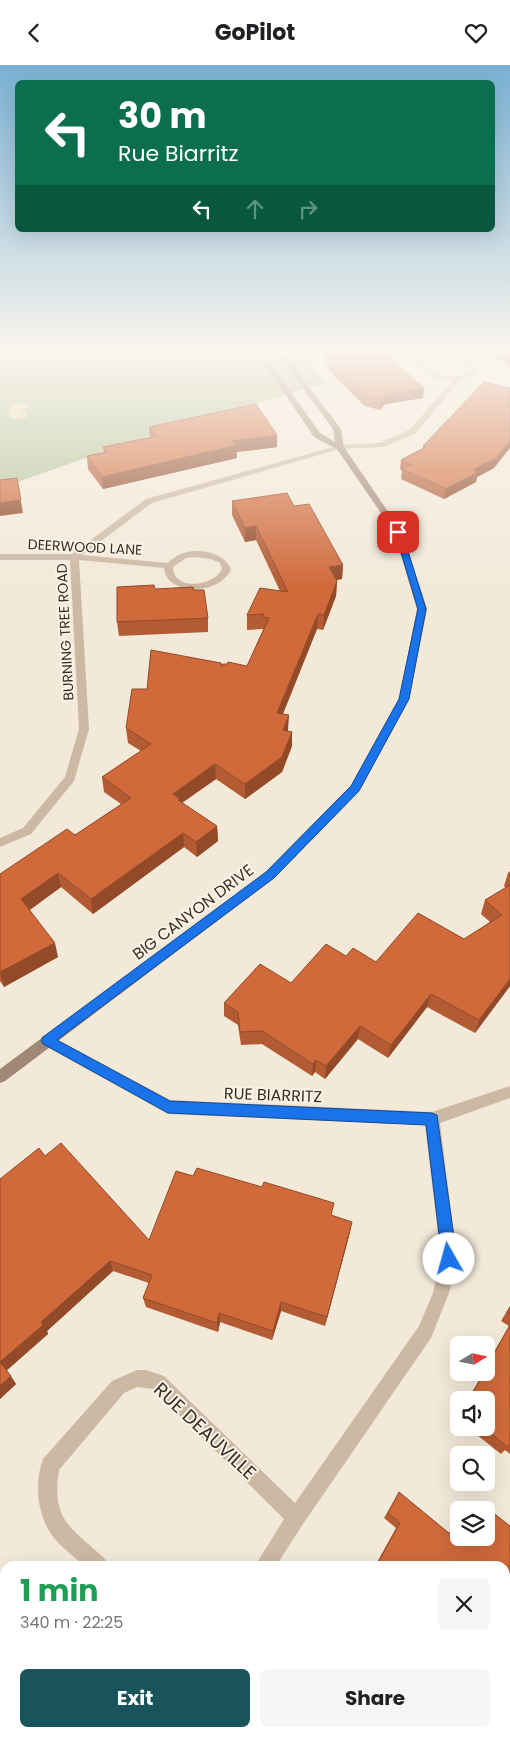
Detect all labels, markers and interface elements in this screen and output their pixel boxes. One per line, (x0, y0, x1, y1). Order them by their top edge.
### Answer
text: GoPilot (215, 17, 295, 48)
icon: back (20, 19, 48, 47)
icon: heart (462, 19, 490, 47)
text: 30 m (118, 91, 206, 140)
icon: left (35, 100, 100, 165)
text: Rue Biarritz (118, 138, 239, 169)
icon: left (188, 195, 216, 223)
icon: ahead (241, 195, 269, 223)
icon: right (294, 195, 322, 223)
pin (377, 511, 419, 553)
icon: arrive (384, 518, 412, 546)
street label: DEERWOOD LANE (27, 534, 143, 560)
street label: BURNING TREE ROAD (51, 563, 79, 701)
street label: BIG CANYON DRIVE (128, 859, 258, 965)
street label: RUE BIARRITZ (224, 1082, 322, 1108)
position arrow (422, 1232, 474, 1284)
north arrow (450, 1336, 495, 1381)
map controls (450, 1336, 495, 1546)
street label: RUE DEAUVILLE (148, 1376, 262, 1486)
button: sound (450, 1391, 495, 1436)
button: search (450, 1446, 495, 1491)
button: layers (450, 1501, 495, 1546)
text: 1 min (20, 1569, 98, 1612)
button: close (438, 1578, 490, 1630)
text: 340 m · 22:25 (20, 1611, 123, 1634)
button: Exit (20, 1669, 250, 1727)
button: Share (260, 1669, 490, 1727)

